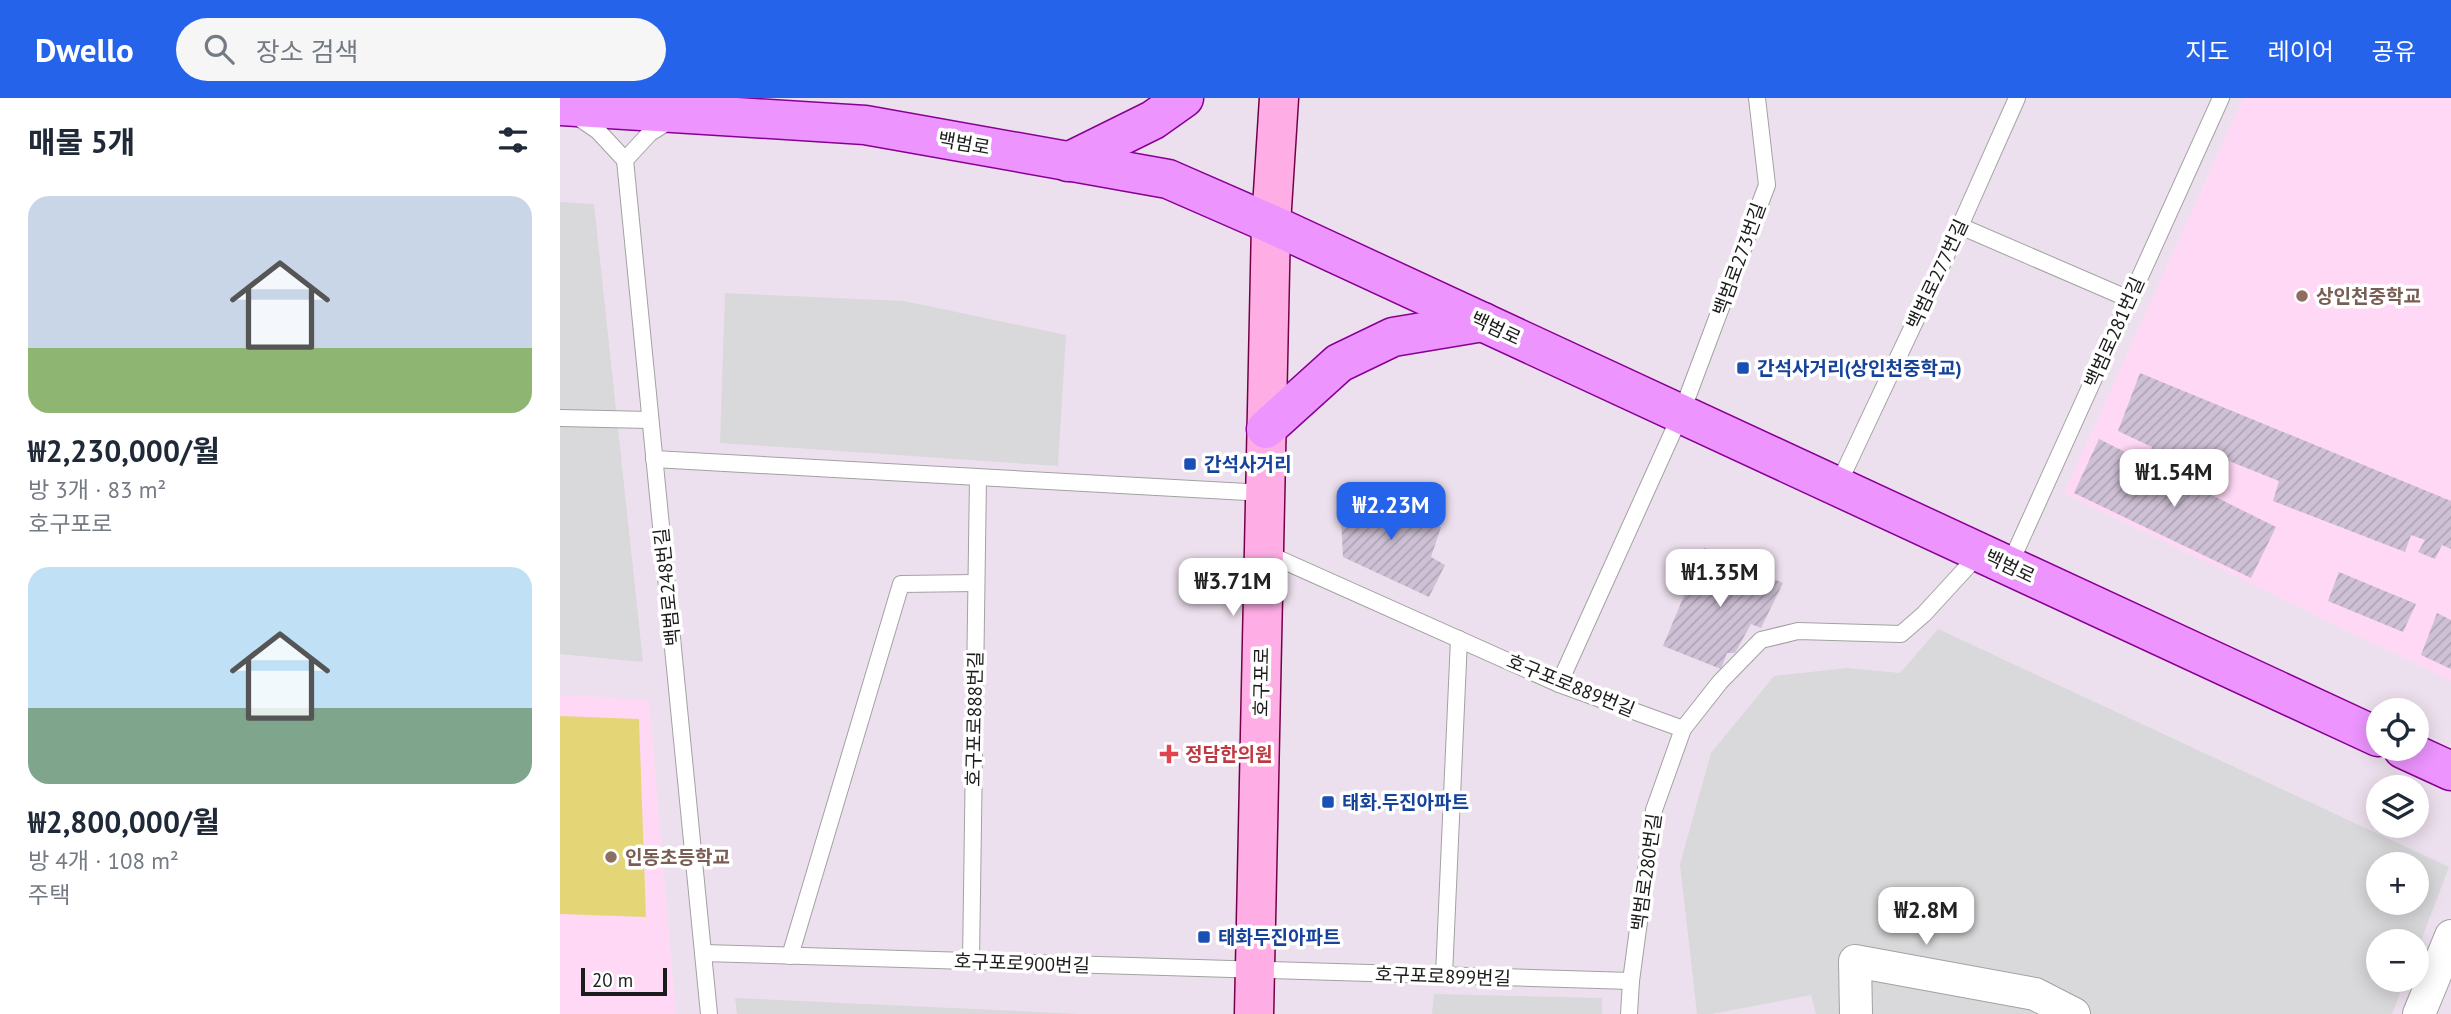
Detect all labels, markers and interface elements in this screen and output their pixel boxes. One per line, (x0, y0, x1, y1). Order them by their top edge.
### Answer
search box (176, 18, 666, 81)
text: Dwello (35, 28, 134, 71)
icon: search (200, 30, 238, 68)
text: 장소 검색 (256, 35, 358, 68)
text: 지도 (2185, 36, 2230, 67)
text: 레이어 (2268, 36, 2334, 67)
text: 공유 (2372, 36, 2416, 67)
icon: filters (494, 121, 532, 159)
text: 매물 5개 (28, 122, 135, 161)
street label: 백범로 (936, 127, 992, 159)
street label: 백범로273번길 (1707, 199, 1771, 319)
street label: 백범로277번길 (1901, 215, 1973, 333)
icon: home (217, 242, 343, 368)
street label: 백범로281번길 (2079, 273, 2149, 391)
place label: 상인천중학교 (2316, 284, 2421, 308)
marker: 상인천중학교 (2294, 288, 2310, 304)
street label: 백범로 (1467, 306, 1525, 350)
place label: 간석사거리(상인천중학교) (1757, 356, 1962, 380)
marker: 간석사거리(상인천중학교) (1735, 360, 1751, 376)
text: ₩2,230,000/월 (28, 431, 220, 470)
pin: ₩1.54M (2117, 450, 2231, 509)
place label: 간석사거리 (1204, 452, 1291, 476)
marker: 간석사거리 (1182, 456, 1198, 472)
text: ₩1.54M (2136, 457, 2212, 486)
text: 방 3개 · 83 m² (28, 475, 166, 504)
pin: ₩2.23M (1334, 482, 1448, 542)
text: ₩2.23M (1353, 490, 1429, 519)
text: 호구포로 (28, 509, 113, 538)
street label: 백범로248번길 (649, 527, 685, 647)
street label: 백범로 (1981, 544, 2039, 588)
pin: ₩1.35M (1663, 550, 1777, 609)
text: ₩1.35M (1682, 557, 1758, 586)
pin: ₩3.71M (1176, 559, 1290, 618)
text: ₩3.71M (1195, 566, 1271, 595)
icon: home (217, 613, 343, 739)
street label: 호구포로 (1248, 647, 1274, 717)
street label: 호구포로889번길 (1503, 648, 1639, 722)
street label: 호구포로888번길 (961, 651, 987, 787)
map controls (2366, 698, 2429, 992)
button: locate (2366, 698, 2429, 761)
place label: 정담한의원 (1185, 742, 1272, 766)
marker: 정담한의원 (1159, 744, 1179, 764)
button: layers (2366, 775, 2429, 838)
place label: 태화.두진아파트 (1342, 790, 1469, 814)
marker: 태화.두진아파트 (1320, 794, 1336, 810)
text: ₩2,800,000/월 (28, 802, 220, 841)
street label: 백범로280번길 (1626, 812, 1666, 932)
place label: 인동초등학교 (625, 845, 730, 869)
text: 방 4개 · 108 m² (28, 846, 179, 875)
marker: 인동초등학교 (603, 849, 619, 865)
button: + (2366, 852, 2429, 915)
text: 주택 (28, 880, 70, 909)
pin: ₩2.8M (1877, 888, 1975, 947)
text: ₩2.8M (1894, 895, 1958, 924)
place label: 태화두진아파트 (1218, 925, 1340, 949)
marker: 태화두진아파트 (1196, 929, 1212, 945)
button: − (2366, 929, 2429, 992)
street label: 호구포로900번길 (954, 949, 1090, 977)
street label: 호구포로899번길 (1375, 962, 1511, 990)
scale bar (581, 965, 667, 997)
text: 20 m (592, 968, 633, 992)

